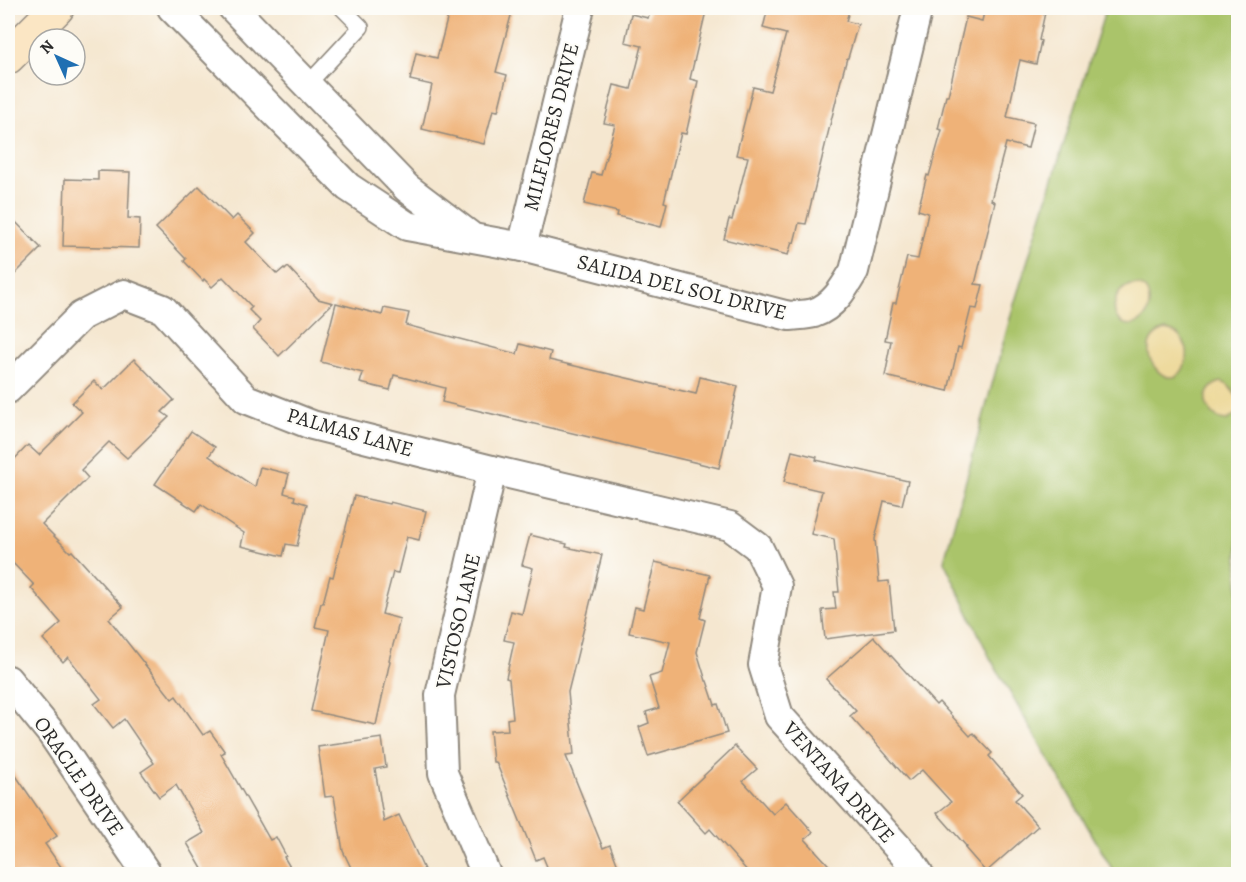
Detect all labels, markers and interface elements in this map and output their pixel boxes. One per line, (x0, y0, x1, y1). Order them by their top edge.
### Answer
north arrow (27, 27, 87, 87)
text: N (35, 35, 59, 59)
street label: MILFLORES DRIVE (517, 40, 585, 214)
street label: SALIDA DEL SOL DRIVE (574, 247, 790, 327)
street label: PALMAS LANE (284, 401, 416, 463)
street label: VISTOSO LANE (429, 551, 487, 692)
street label: ORACLE DRIVE (27, 711, 131, 841)
street label: VENTANA DRIVE (776, 714, 901, 849)

